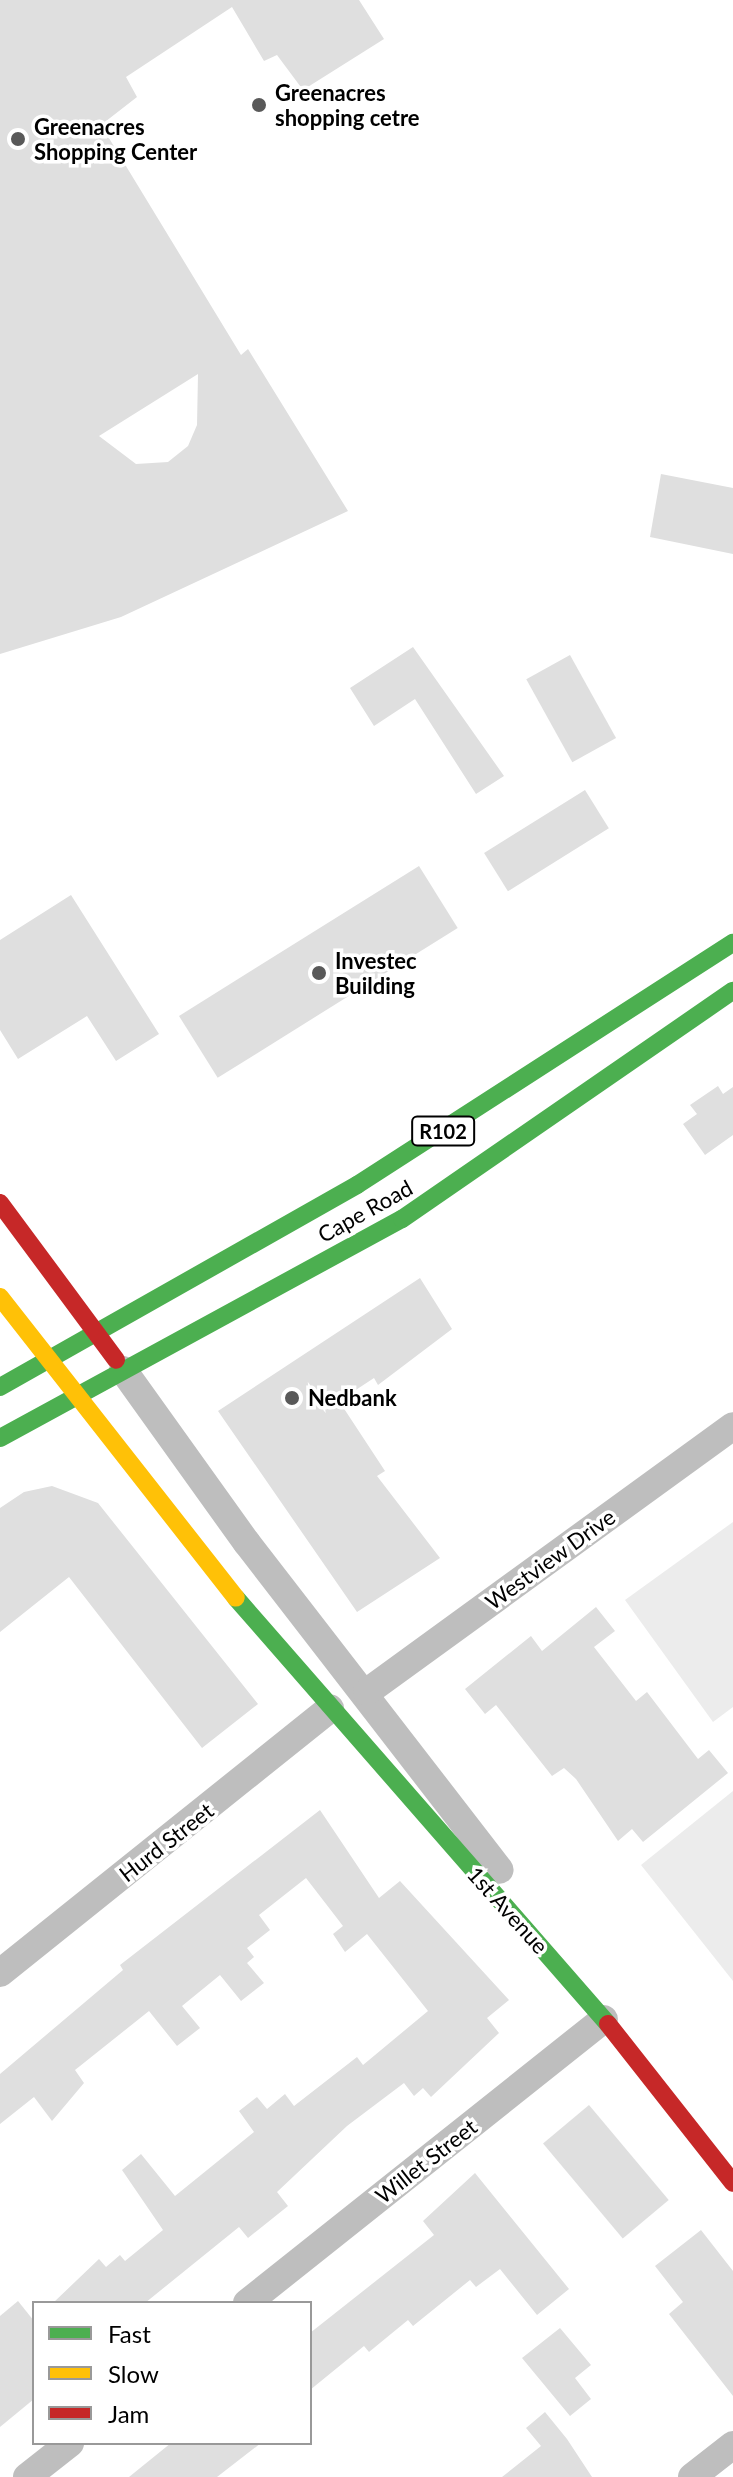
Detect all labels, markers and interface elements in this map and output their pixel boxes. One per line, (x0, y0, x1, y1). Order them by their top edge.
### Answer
place label: Greenacres shopping cetre (275, 79, 420, 130)
marker: Greenacres shopping cetre (250, 96, 268, 114)
place label: Greenacres Shopping Center (34, 113, 197, 164)
marker: Greenacres Shopping Center (9, 130, 27, 148)
place label: Investec Building (335, 947, 417, 998)
marker: Investec Building (310, 964, 328, 982)
road number: R102 (411, 1115, 475, 1147)
street label: Cape Road (313, 1174, 417, 1248)
place label: Nedbank (308, 1385, 397, 1411)
marker: Nedbank (283, 1389, 301, 1407)
street label: Westview Drive (480, 1503, 620, 1615)
street label: Hurd Street (114, 1797, 218, 1887)
street label: 1st Avenue (462, 1861, 554, 1959)
street label: Willet Street (370, 2113, 482, 2209)
legend (32, 2301, 312, 2445)
text: Fast (108, 2319, 151, 2348)
text: Slow (108, 2359, 159, 2388)
text: Jam (108, 2399, 149, 2428)

